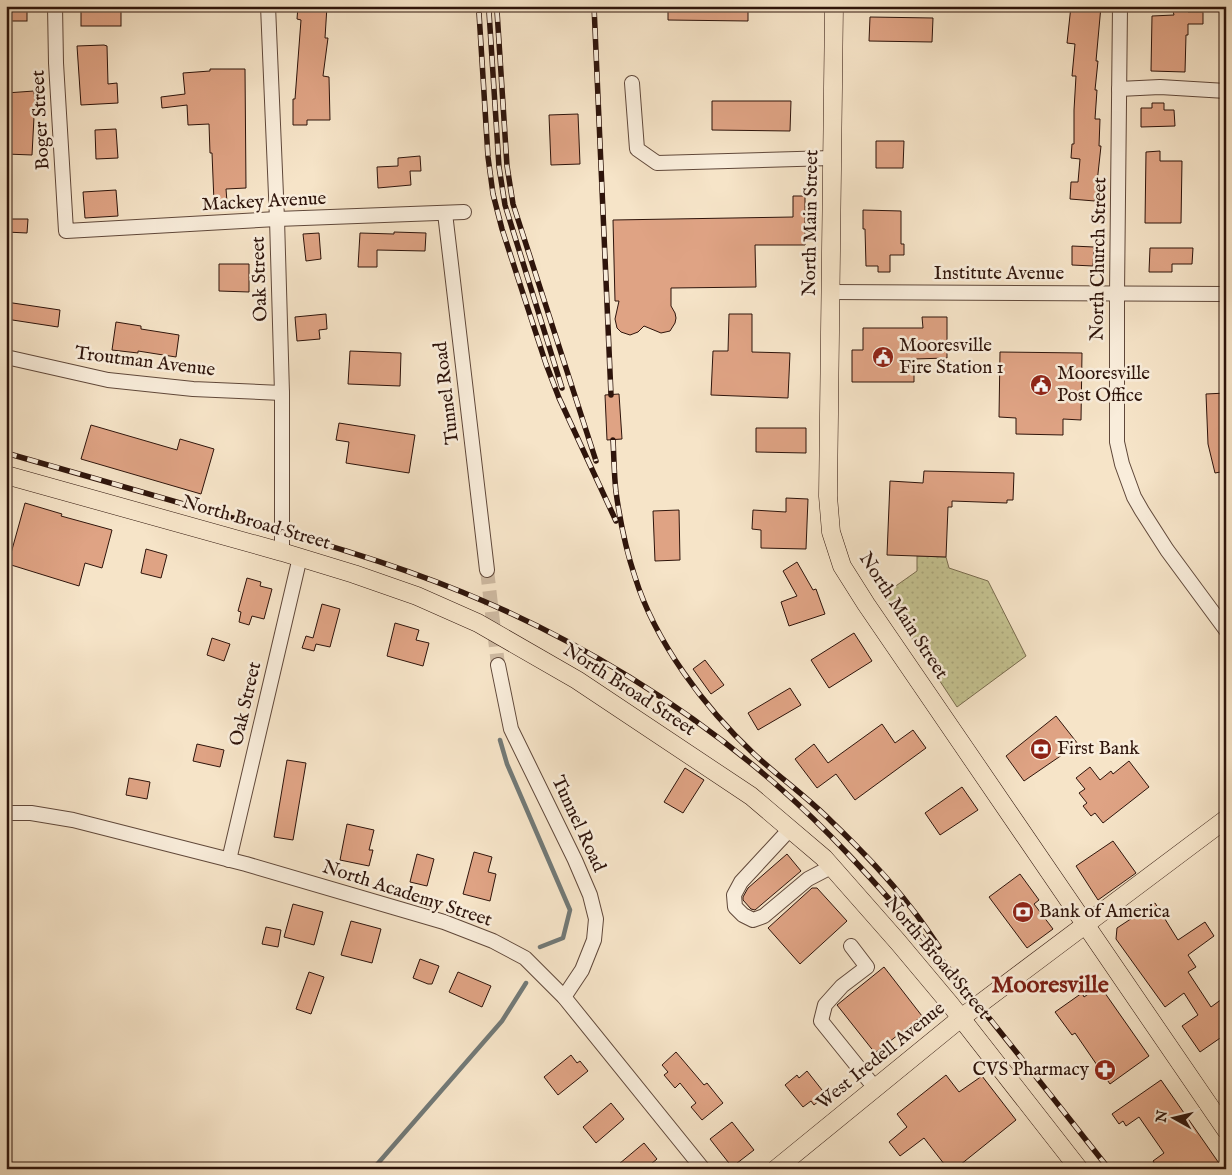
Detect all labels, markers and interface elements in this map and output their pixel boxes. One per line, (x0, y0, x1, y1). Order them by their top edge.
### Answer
street label: Boger Street (26, 69, 56, 171)
street label: North Main Street (798, 149, 824, 296)
street label: North Church Street (1086, 176, 1112, 341)
street label: Mackey Avenue (201, 187, 327, 217)
street label: Oak Street (246, 235, 273, 322)
street label: Institute Avenue (934, 262, 1064, 286)
place label: Mooresville Fire Station 1 (899, 334, 1004, 380)
street label: Tunnel Road (429, 339, 465, 446)
street label: Troutman Avenue (74, 341, 217, 383)
public building icon: Mooresville Fire Station 1 (871, 345, 895, 369)
place label: Mooresville Post Office (1057, 362, 1150, 408)
public building icon: Mooresville Post Office (1029, 373, 1053, 397)
street label: North Broad Street (179, 490, 333, 556)
street label: North Main Street (853, 548, 953, 684)
street label: North Broad Street (558, 638, 700, 742)
street label: Oak Street (225, 659, 267, 748)
bank icon: First Bank (1029, 737, 1053, 761)
place label: First Bank (1057, 737, 1140, 761)
street label: Tunnel Road (545, 772, 611, 877)
street label: North Academy Street (319, 855, 495, 933)
street label: North Broad Street (879, 892, 996, 1025)
bank icon: Bank of America (1011, 900, 1035, 924)
place label: Bank of America (1039, 900, 1171, 924)
district label: Mooresville (991, 970, 1109, 1001)
street label: West Iredell Avenue (812, 997, 950, 1115)
place label: CVS Pharmacy (972, 1058, 1090, 1082)
pharmacy icon: CVS Pharmacy (1093, 1058, 1117, 1082)
north arrow (1150, 1092, 1200, 1142)
text: N (1152, 1109, 1172, 1125)

